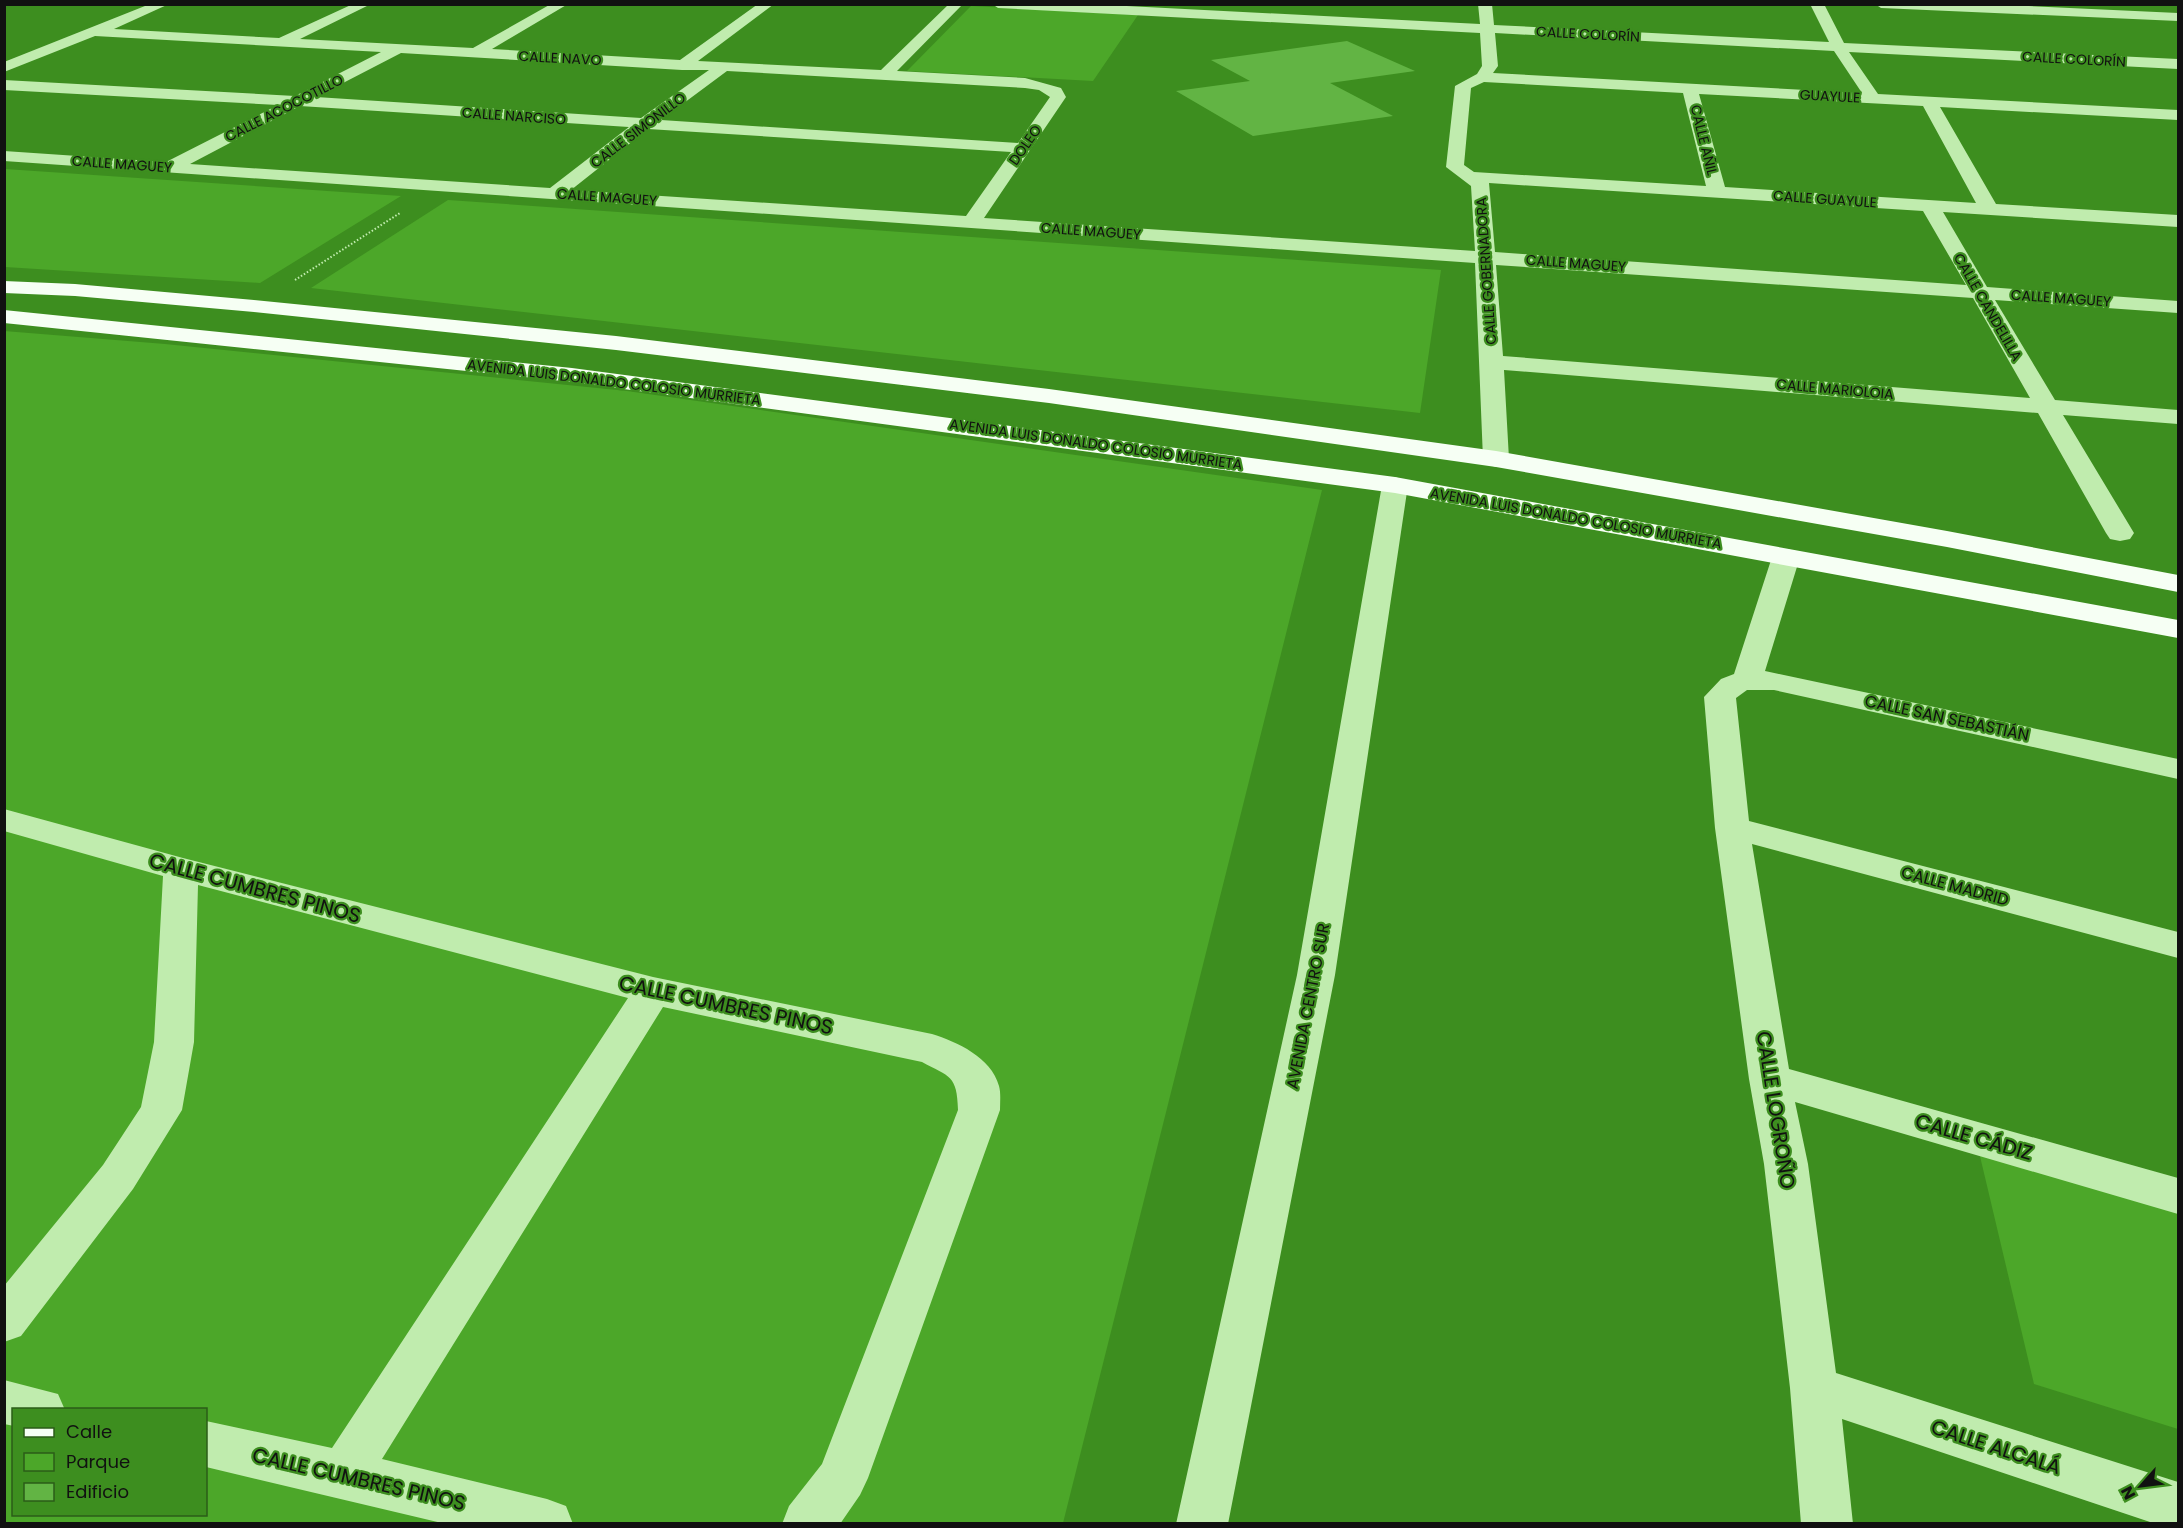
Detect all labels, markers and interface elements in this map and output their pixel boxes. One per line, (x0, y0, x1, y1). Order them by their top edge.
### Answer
street label: CALLE COLORÍN (1536, 21, 1640, 47)
street label: CALLE NAVO (518, 46, 602, 70)
street label: CALLE COLORÍN (2022, 46, 2126, 72)
street label: CALLE ACOCOTILLO (221, 69, 347, 147)
street label: GUAYULE (1799, 84, 1861, 108)
street label: CALLE SIMONILLO (586, 88, 690, 172)
street label: CALLE NARCISO (461, 102, 567, 130)
street label: CALLE AÑIL (1686, 103, 1722, 177)
street label: DOLEO (1004, 121, 1046, 169)
street label: CALLE MAGUEY (71, 151, 173, 177)
street label: CALLE MAGUEY (556, 184, 658, 210)
street label: CALLE GUAYULE (1772, 185, 1878, 213)
street label: CALLE GOBERNADORA (1471, 197, 1501, 345)
street label: CALLE MAGUEY (1040, 218, 1142, 244)
street label: CALLE CANDELILLA (1949, 249, 2027, 365)
street label: CALLE MAGUEY (1525, 250, 1627, 276)
street label: CALLE MAGUEY (2010, 285, 2112, 311)
street label: AVENIDA LUIS DONALDO COLOSIO MURRIETA (466, 354, 762, 410)
street label: CALLE MARIOLOIA (1776, 374, 1894, 404)
street label: AVENIDA LUIS DONALDO COLOSIO MURRIETA (948, 414, 1244, 474)
street label: AVENIDA LUIS DONALDO COLOSIO MURRIETA (1429, 482, 1723, 554)
street label: CALLE SAN SEBASTIÁN (1863, 689, 2031, 747)
street label: CALLE CUMBRES PINOS (146, 846, 364, 930)
street label: CALLE MADRID (1899, 861, 2011, 911)
street label: AVENIDA CENTRO SUR (1281, 921, 1335, 1091)
street label: CALLE CUMBRES PINOS (617, 969, 835, 1041)
street label: CALLE LOGROÑO (1750, 1029, 1802, 1191)
street label: CALLE CÁDIZ (1912, 1107, 2036, 1167)
legend (12, 1408, 207, 1516)
street label: CALLE ALCALÁ (1927, 1413, 2065, 1481)
text: Calle (66, 1419, 112, 1444)
street label: CALLE CUMBRES PINOS (250, 1441, 468, 1517)
text: Parque (66, 1449, 130, 1474)
north arrow (2111, 1456, 2171, 1516)
text: Edificio (66, 1479, 129, 1504)
text: N (2115, 1482, 2141, 1504)

